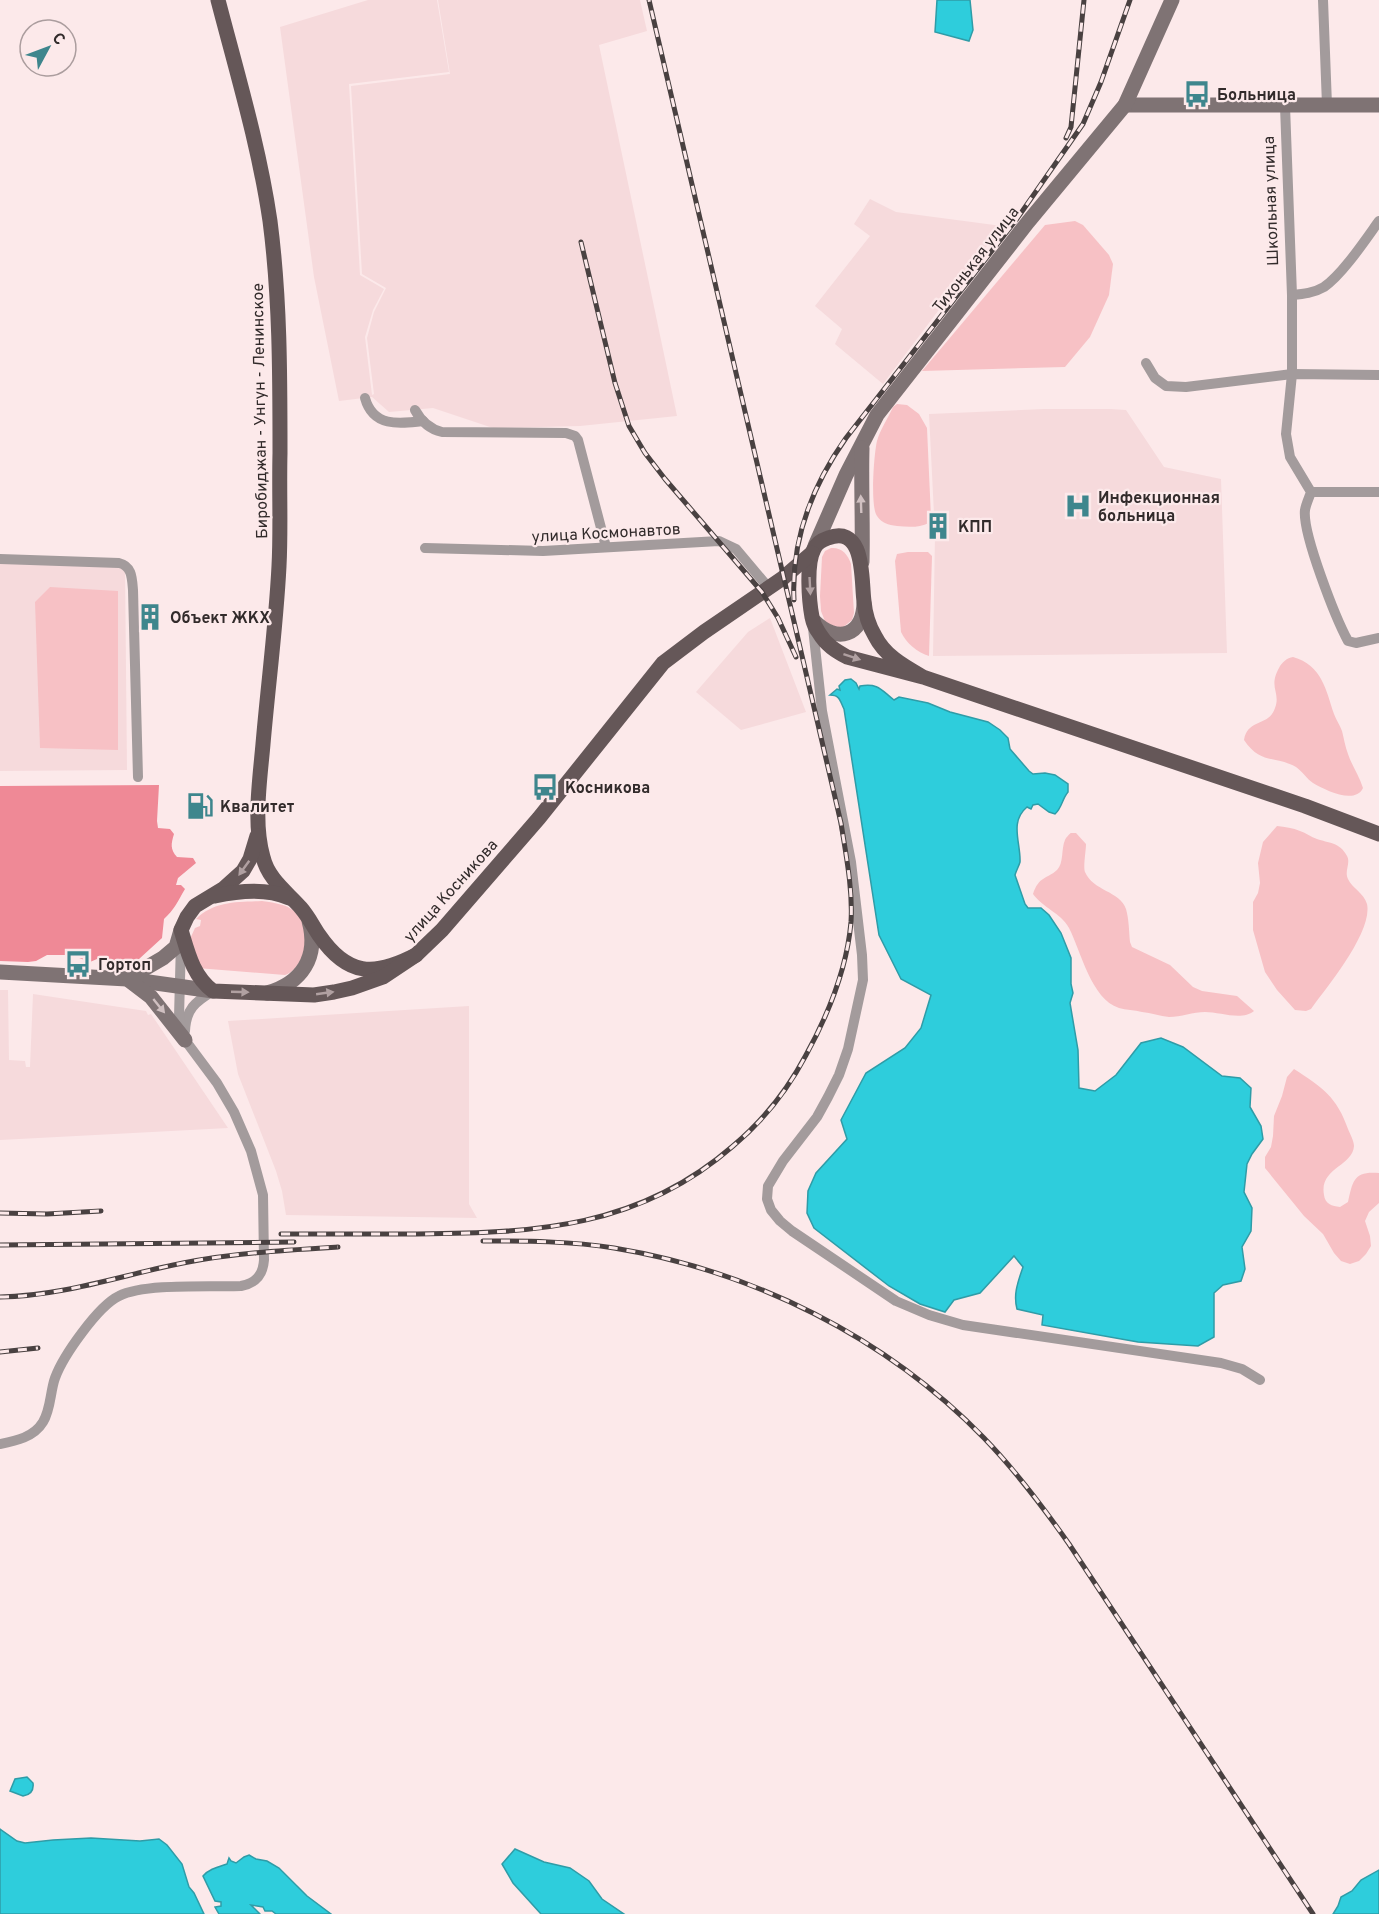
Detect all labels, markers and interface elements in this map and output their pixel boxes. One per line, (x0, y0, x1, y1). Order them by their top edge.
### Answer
north arrow (18, 18, 78, 78)
text: С (47, 29, 69, 50)
bus stop icon: Больница (1182, 79, 1212, 109)
place label: Больница (1217, 86, 1296, 106)
street label: Школьная улица (1260, 136, 1284, 266)
street label: Тихонькая улица (929, 203, 1024, 317)
street label: Биробиджан - Унгун - Ленинское (249, 283, 273, 539)
place label: Инфекционная больница (1098, 489, 1220, 527)
hospital icon: Инфекционная больница (1063, 491, 1093, 521)
one-way arrow (857, 494, 866, 513)
building icon: КПП (923, 511, 953, 541)
place label: КПП (958, 518, 992, 538)
street label: улица Космонавтов (531, 520, 681, 548)
one-way arrow (805, 576, 815, 595)
building icon: Объект ЖКХ (135, 602, 165, 632)
place label: Объект ЖКХ (170, 609, 270, 629)
one-way arrow (843, 653, 861, 663)
bus stop icon: Косникова (530, 772, 560, 802)
place label: Косникова (565, 779, 650, 799)
fuel station icon: Квалитет (185, 791, 215, 821)
place label: Квалитет (220, 798, 295, 818)
street label: улица Косникова (400, 836, 503, 947)
one-way arrow (238, 859, 250, 875)
bus stop icon: Гортоп (63, 949, 93, 979)
place label: Гортоп (98, 956, 151, 976)
one-way arrow (230, 988, 249, 997)
one-way arrow (315, 988, 334, 998)
one-way arrow (153, 999, 165, 1014)

